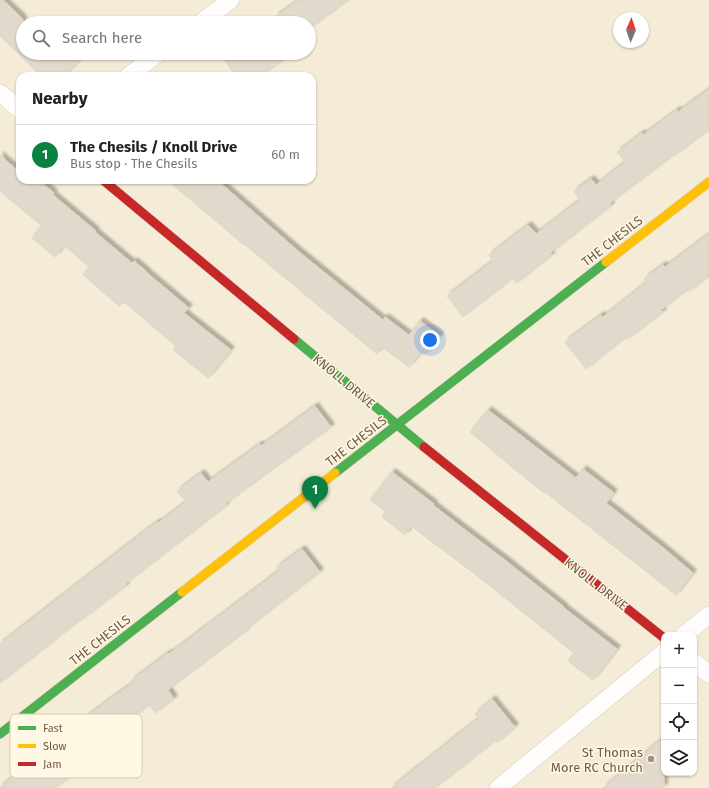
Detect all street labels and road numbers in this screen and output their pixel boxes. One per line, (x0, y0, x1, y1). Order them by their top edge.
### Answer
street label: THE CHESILS (579, 213, 645, 269)
street label: KNOLL DRIVE (310, 351, 378, 411)
street label: THE CHESILS (323, 413, 389, 469)
street label: KNOLL DRIVE (561, 555, 631, 613)
street label: THE CHESILS (67, 612, 133, 668)

